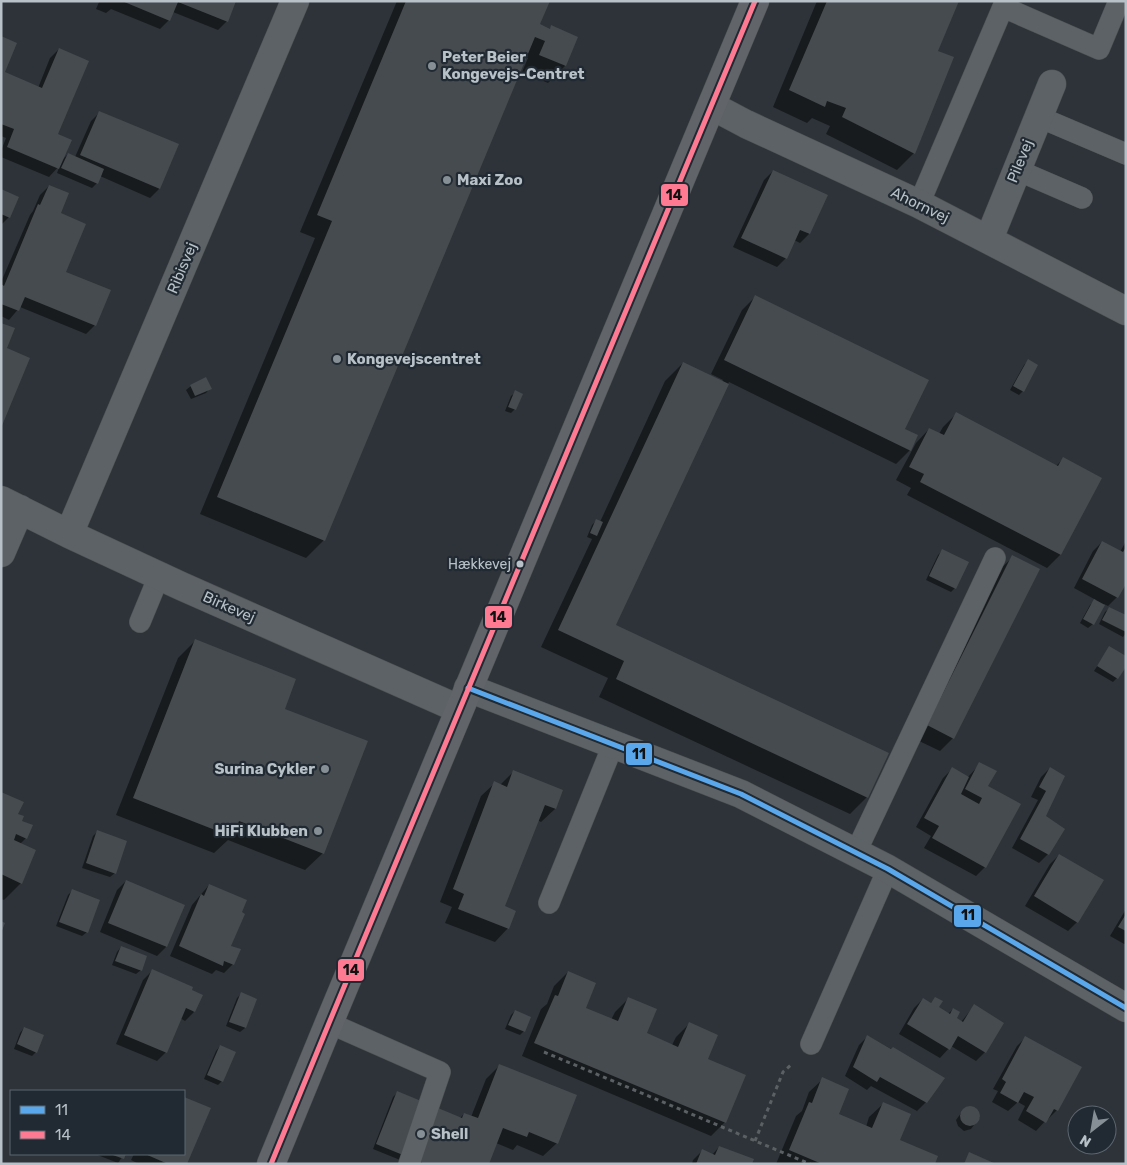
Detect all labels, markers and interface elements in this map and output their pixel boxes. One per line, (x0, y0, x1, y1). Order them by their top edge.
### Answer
place label: Peter Beier Kongevejs-Centret (442, 48, 585, 83)
marker: Peter Beier Kongevejs-Centret (426, 60, 438, 72)
street label: Pilevej (1003, 137, 1037, 185)
place label: Maxi Zoo (457, 171, 523, 189)
marker: Maxi Zoo (441, 174, 453, 186)
line badge: 14 (660, 183, 689, 207)
street label: Ahornvej (888, 183, 952, 227)
text: 14 (666, 187, 683, 204)
street label: Ribisvej (163, 240, 201, 296)
place label: Kongevejscentret (347, 350, 481, 368)
marker: Kongevejscentret (331, 353, 343, 365)
place label: Hækkevej (448, 556, 511, 573)
marker: Hækkevej (515, 559, 525, 569)
street label: Birkevej (200, 588, 258, 626)
line badge: 14 (484, 605, 513, 629)
text: 14 (490, 609, 507, 626)
line badge: 11 (625, 742, 653, 766)
text: 11 (632, 746, 646, 763)
place label: Surina Cykler (214, 760, 315, 778)
marker: Surina Cykler (319, 763, 331, 775)
place label: HiFi Klubben (214, 822, 308, 840)
marker: HiFi Klubben (312, 825, 324, 837)
line badge: 11 (953, 904, 982, 928)
text: 11 (961, 907, 975, 924)
line badge: 14 (337, 958, 365, 982)
text: 14 (343, 962, 360, 979)
legend (10, 1090, 185, 1155)
text: 11 (55, 1101, 68, 1119)
north arrow (1067, 1105, 1117, 1155)
place label: Shell (431, 1125, 468, 1143)
text: 14 (55, 1126, 71, 1144)
marker: Shell (415, 1128, 427, 1140)
text: N (1077, 1131, 1094, 1151)

